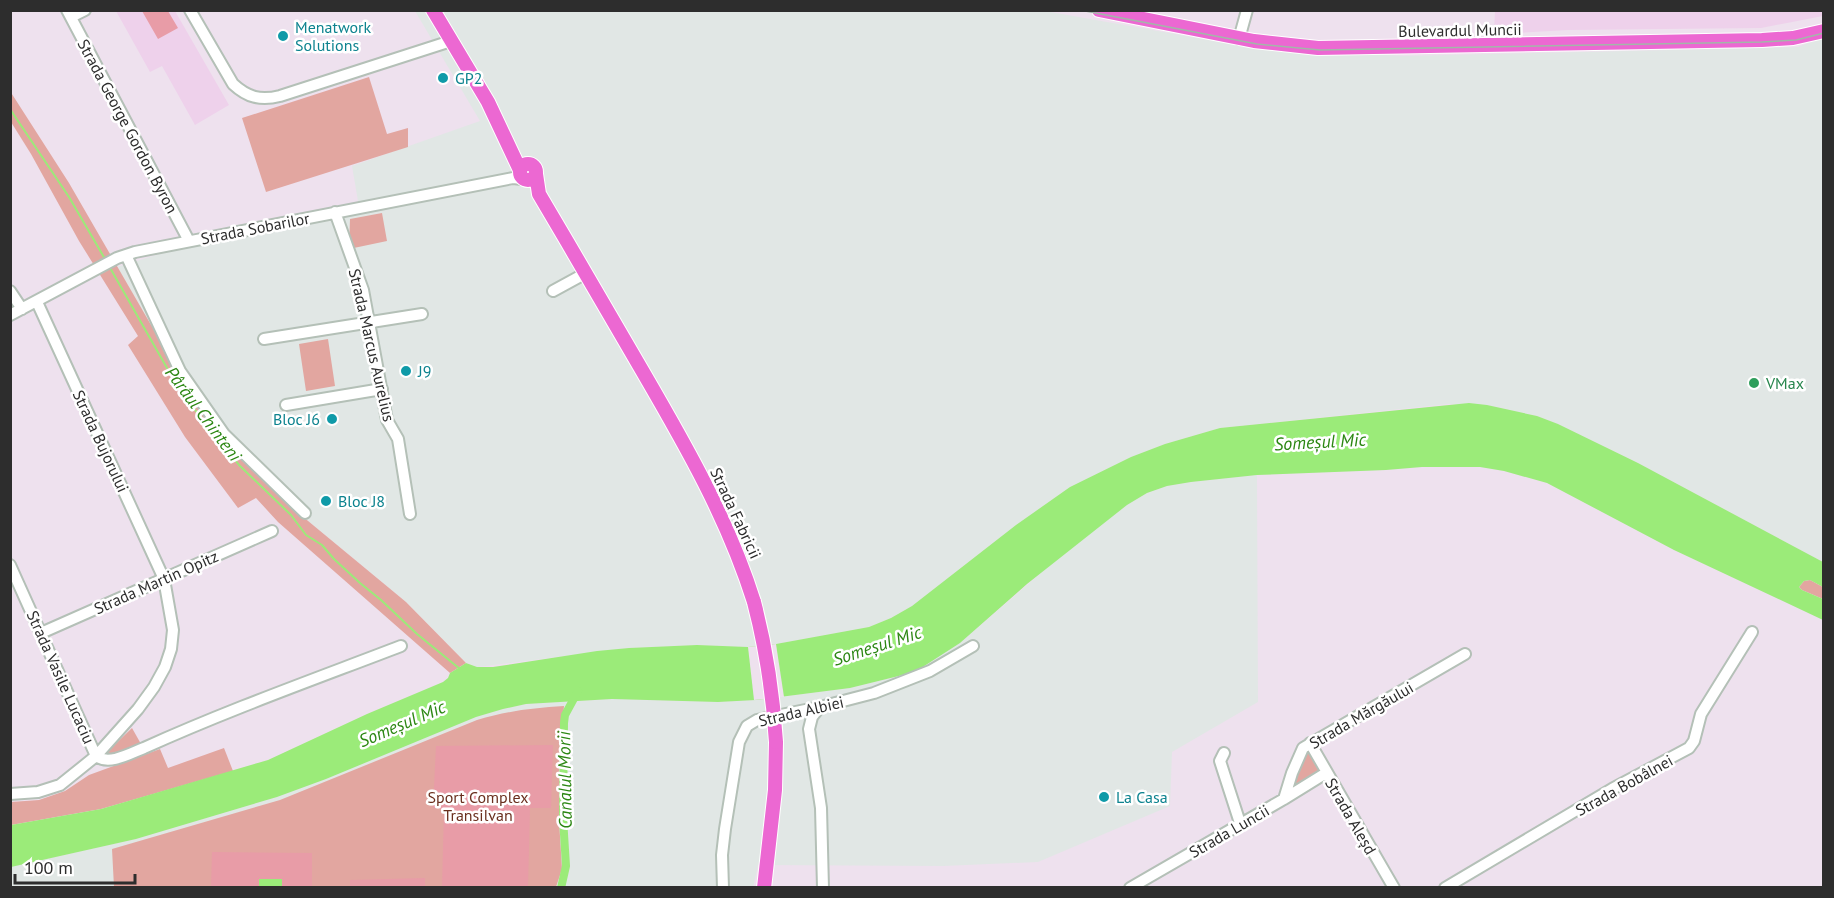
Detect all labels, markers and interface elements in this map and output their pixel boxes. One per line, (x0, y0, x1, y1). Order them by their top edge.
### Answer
place label: Menatwork Solutions (295, 17, 371, 55)
street label: Bulevardul Muncii (1398, 19, 1522, 41)
marker: Menatwork Solutions (276, 29, 290, 43)
street label: Strada George Gordon Byron (74, 35, 182, 217)
place label: GP2 (455, 68, 482, 88)
marker: GP2 (436, 71, 450, 85)
street label: Strada Sobarilor (199, 208, 312, 248)
street label: Strada Marcus Aurelius (345, 267, 399, 424)
place label: J9 (417, 361, 431, 381)
water label: Pârâul Chinteni (160, 362, 247, 467)
marker: J9 (399, 364, 413, 378)
place label: VMax (1765, 373, 1804, 393)
marker: VMax (1747, 376, 1761, 390)
street label: Strada Bujorului (69, 387, 133, 495)
place label: Bloc J6 (273, 409, 320, 429)
marker: Bloc J6 (325, 412, 339, 426)
water label: Someșul Mic (1273, 428, 1367, 455)
street label: Strada Fabricii (706, 464, 766, 562)
place label: Bloc J8 (338, 491, 385, 511)
marker: Bloc J8 (319, 494, 333, 508)
street label: Strada Martin Opitz (91, 546, 221, 618)
street label: Strada Vasile Lucaciu (23, 607, 99, 747)
water label: Someșul Mic (830, 620, 925, 671)
street label: Strada Mărgăului (1305, 677, 1417, 753)
street label: Strada Albiei (756, 691, 846, 731)
water label: Someșul Mic (355, 695, 449, 752)
water label: Canalul Morii (552, 730, 577, 829)
street label: Strada Bobâlnei (1572, 750, 1676, 820)
street label: Strada Aleșd (1321, 774, 1381, 858)
park label: Sport Complex Transilvan (428, 787, 528, 825)
place label: La Casa (1116, 787, 1168, 807)
marker: La Casa (1097, 790, 1111, 804)
street label: Strada Luncii (1185, 800, 1273, 862)
scale bar (15, 847, 135, 885)
text: 100 m (24, 856, 73, 879)

